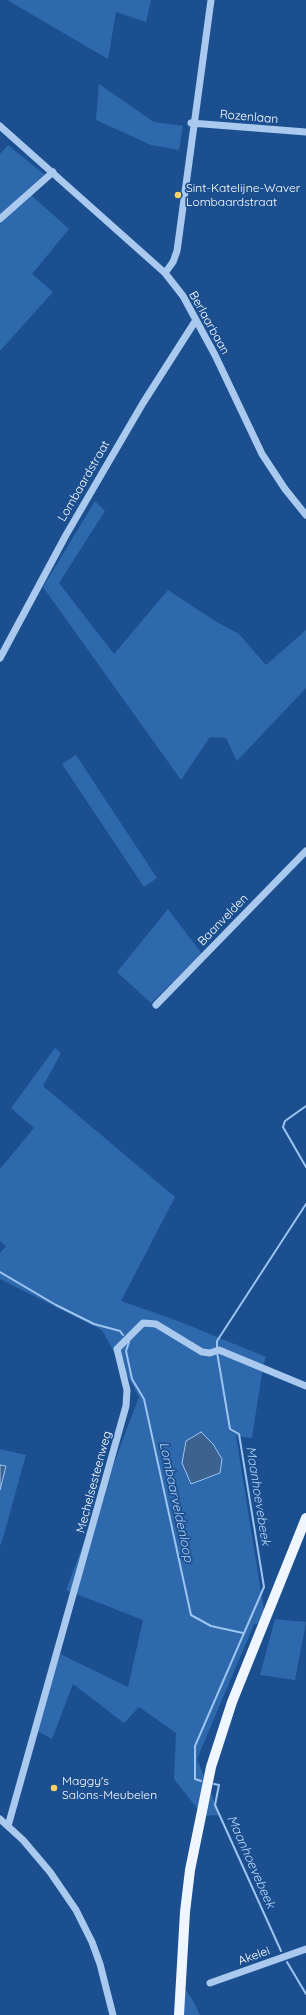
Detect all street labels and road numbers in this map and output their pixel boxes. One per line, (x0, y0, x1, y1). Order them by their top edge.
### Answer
street label: Rozenlaan (219, 107, 279, 127)
street label: Berlaarbaan (186, 289, 232, 357)
street label: Lombaardstraat (55, 438, 113, 524)
street label: Baanvelden (195, 891, 251, 949)
street label: Mechelsesteenweg (73, 1429, 115, 1535)
street label: Akelei (236, 1944, 272, 1968)

